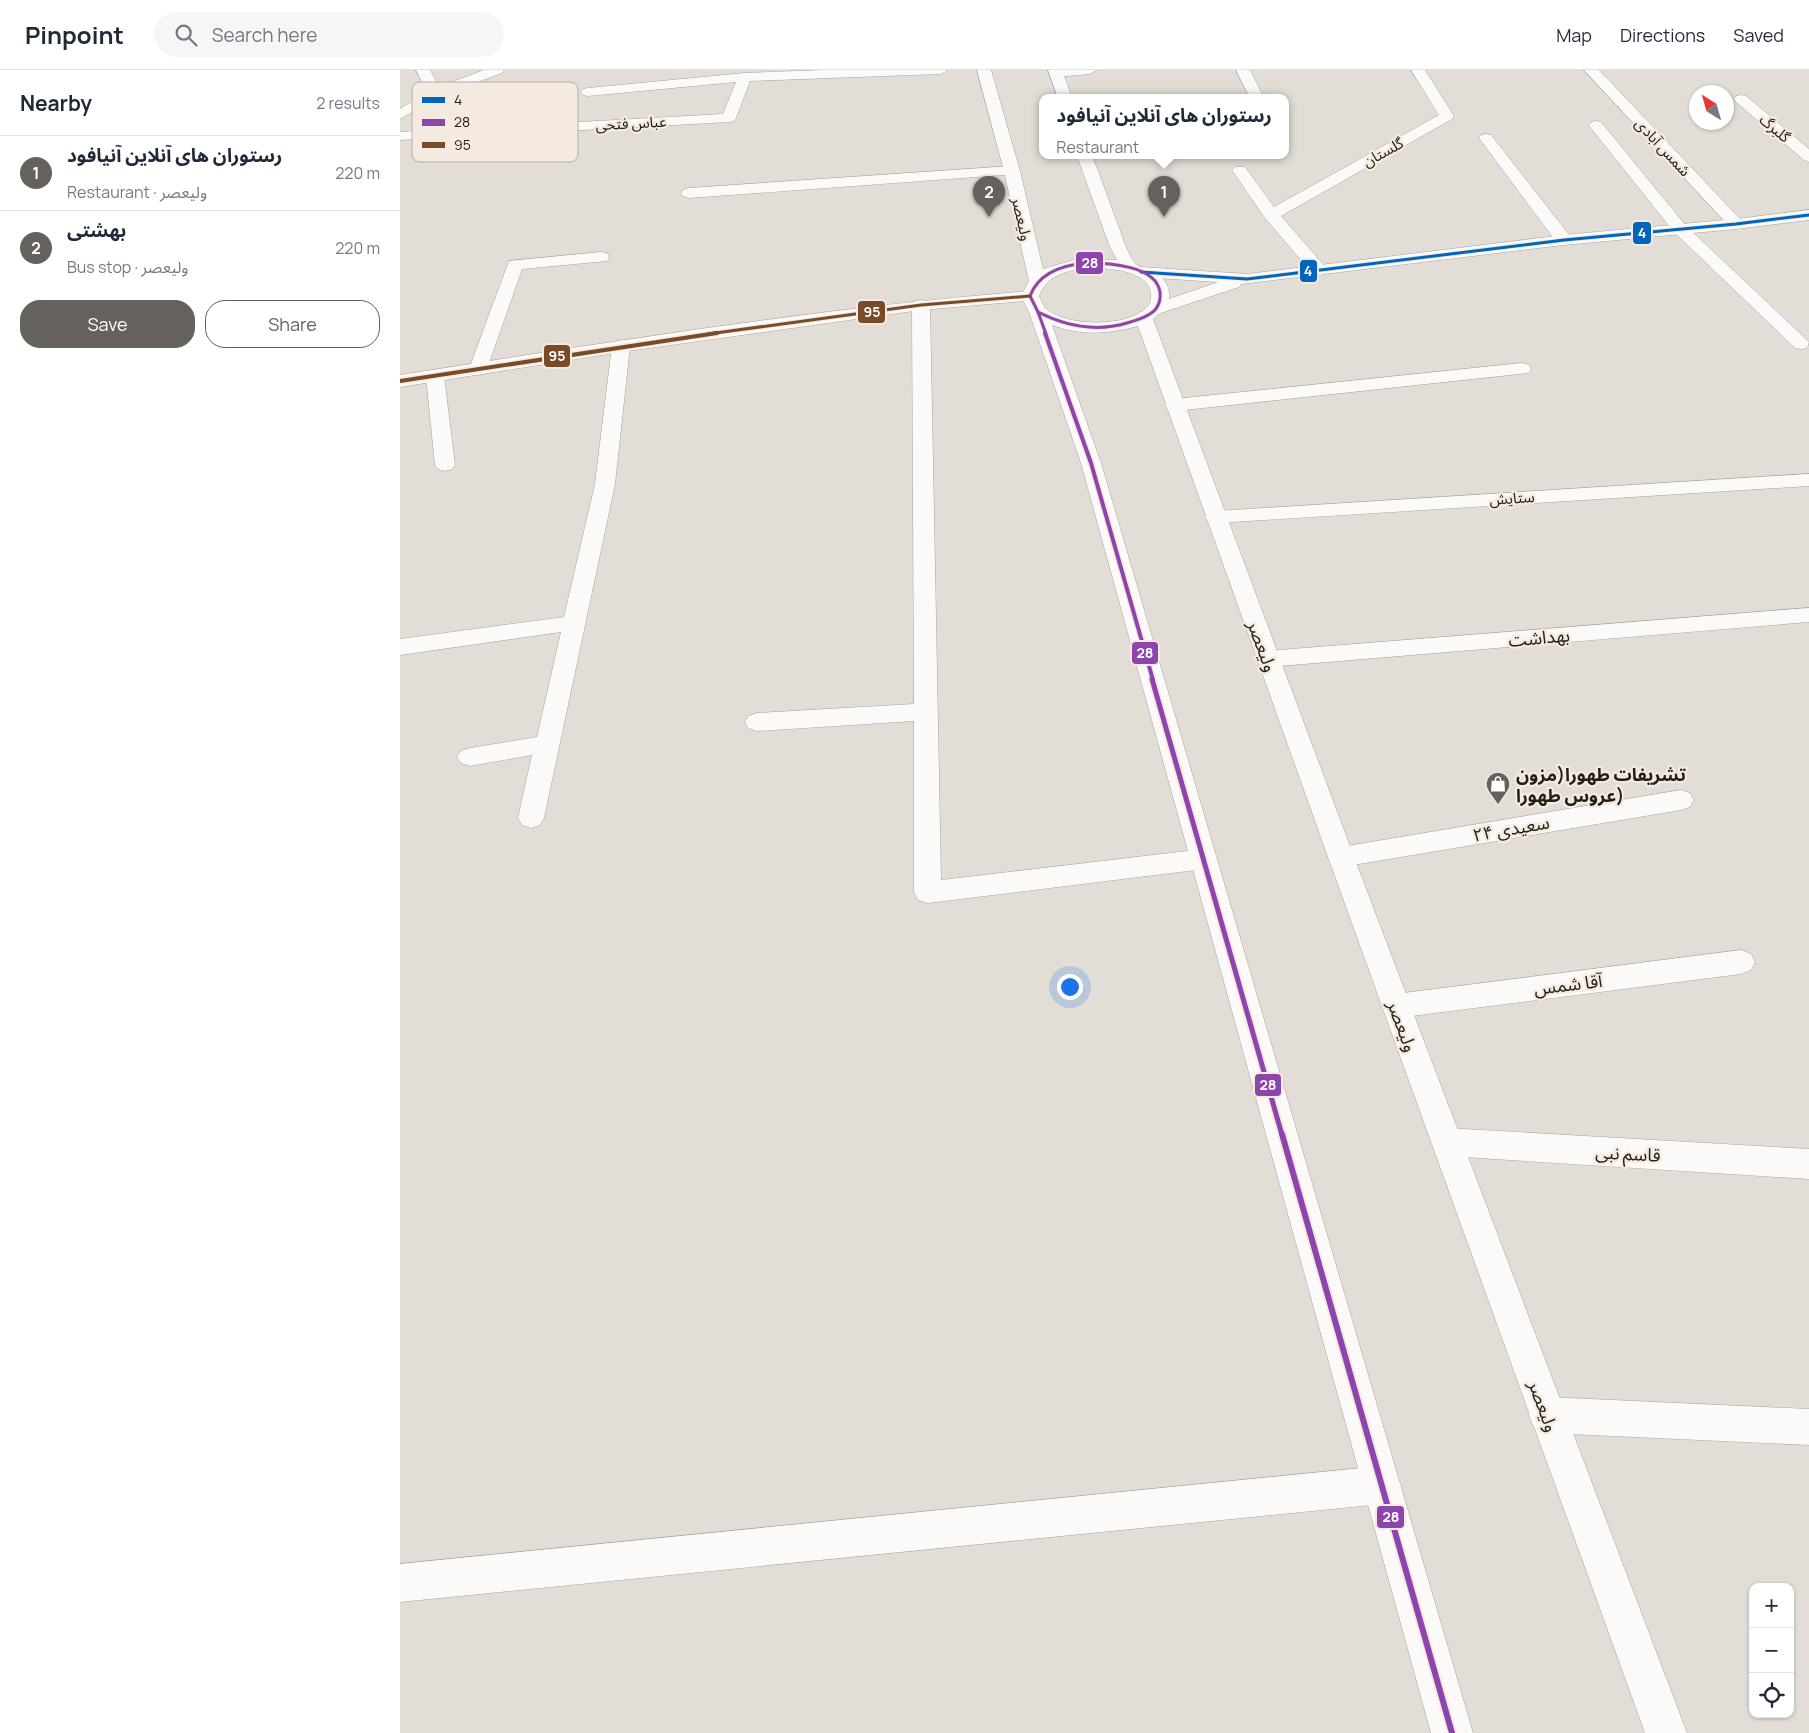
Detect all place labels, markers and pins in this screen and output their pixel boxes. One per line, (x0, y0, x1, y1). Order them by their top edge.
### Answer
pin: 2 (973, 176, 1005, 217)
pin: 1 (1148, 176, 1180, 217)
place label: تشریفات طهورا(مزون عروس طهورا) (1516, 762, 1686, 807)
shop icon: تشریفات طهورا(مزون عروس طهورا) (1485, 771, 1511, 805)

